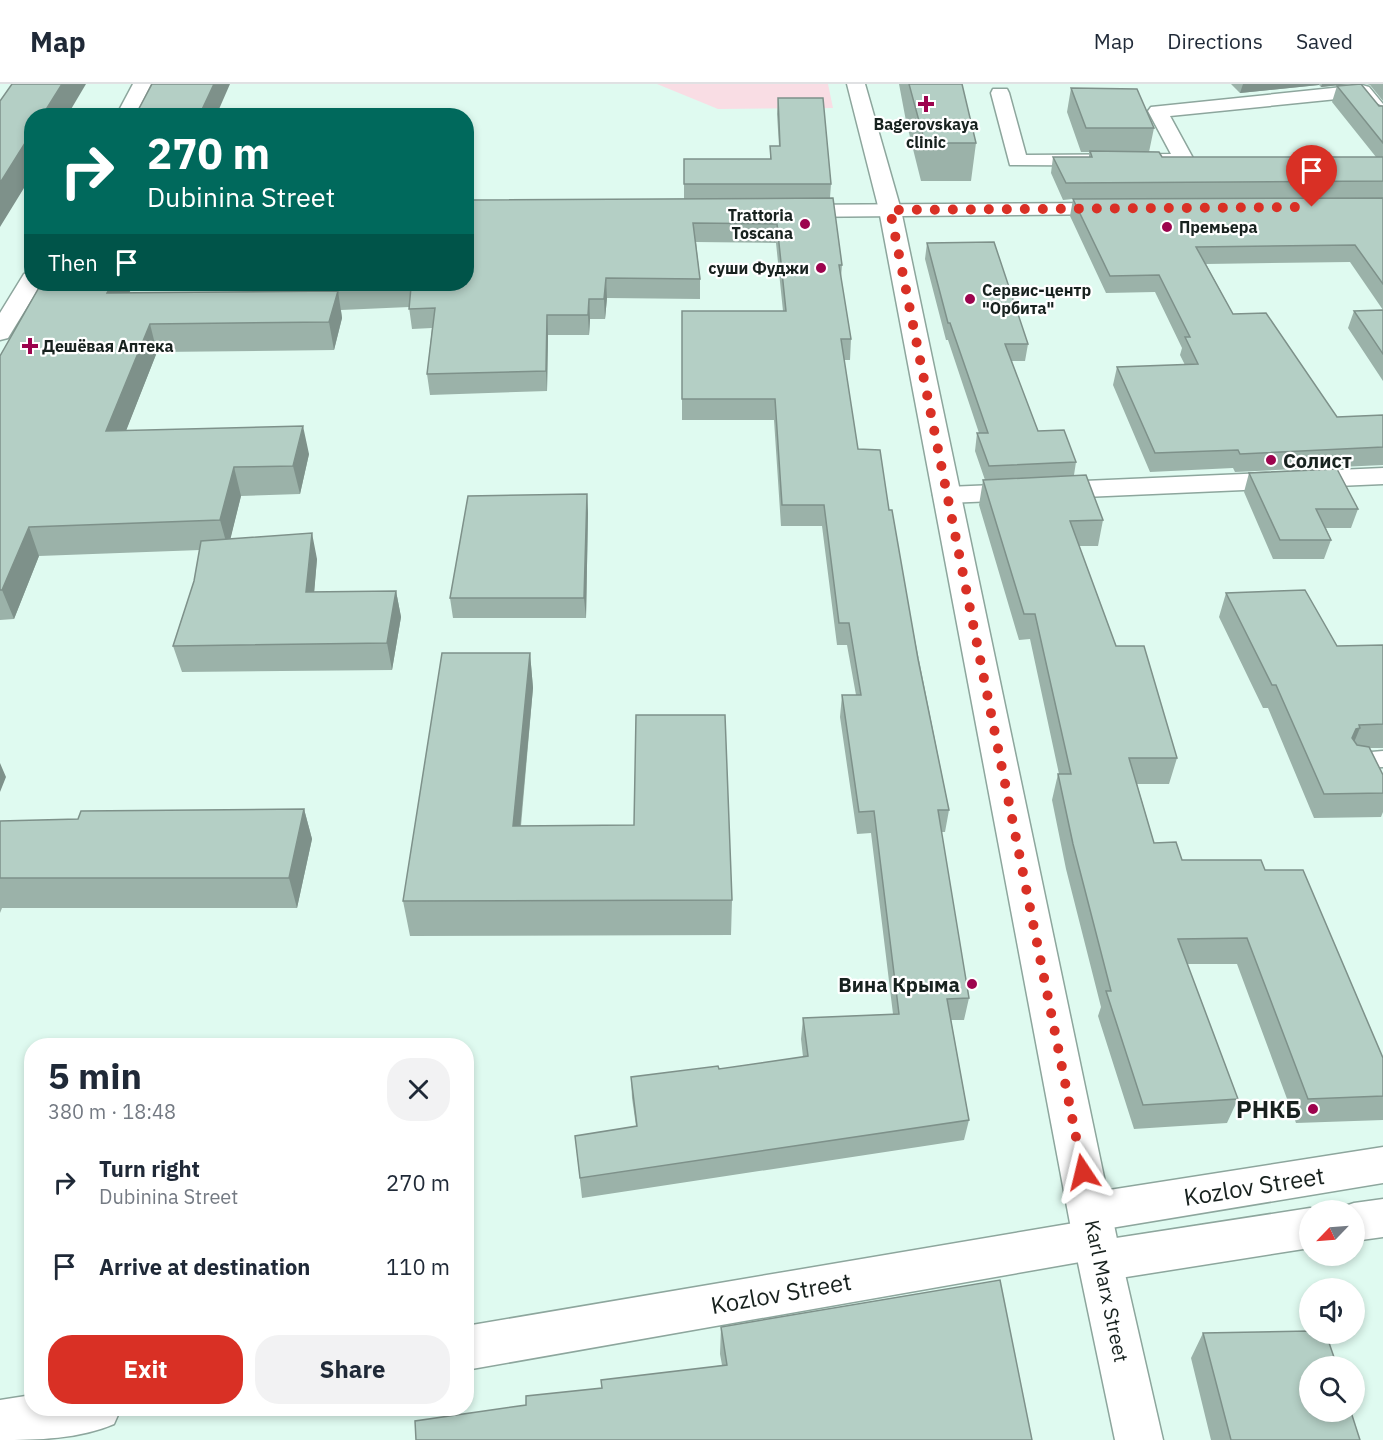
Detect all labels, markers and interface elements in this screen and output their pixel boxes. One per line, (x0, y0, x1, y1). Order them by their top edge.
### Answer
text: Map (30, 23, 86, 60)
text: Map (1094, 27, 1134, 55)
text: Directions (1167, 27, 1263, 55)
text: Saved (1296, 27, 1353, 55)
marker: Bagerovskaya clinic (917, 95, 935, 113)
place label: Bagerovskaya clinic (873, 114, 979, 152)
text: 270 m (147, 126, 270, 181)
icon: right (48, 132, 126, 210)
pin (1286, 145, 1337, 207)
icon: arrive (1295, 154, 1328, 187)
text: Dubinina Street (147, 179, 335, 214)
place label: Trattoria Toscana (728, 205, 793, 243)
marker: Trattoria Toscana (798, 217, 812, 231)
place label: Премьера (1179, 217, 1257, 237)
marker: Премьера (1160, 220, 1174, 234)
icon: arrive (110, 246, 143, 279)
text: Then (48, 248, 98, 277)
place label: суши Фуджи (708, 258, 809, 278)
marker: суши Фуджи (814, 261, 828, 275)
place label: Сервис-центр "Орбита" (982, 280, 1091, 318)
marker: Сервис-центр "Орбита" (963, 292, 977, 306)
place label: Дешёвая Аптека (42, 336, 174, 356)
marker: Дешёвая Аптека (23, 339, 37, 353)
place label: Солист (1283, 447, 1352, 474)
marker: Солист (1264, 453, 1278, 467)
place label: Вина Крыма (838, 971, 960, 998)
marker: Вина Крыма (965, 977, 979, 991)
text: 5 min (48, 1052, 142, 1099)
button: close (387, 1058, 450, 1121)
place label: РНКБ (1236, 1093, 1301, 1125)
text: 380 m · 18:48 (48, 1098, 176, 1125)
marker: РНКБ (1306, 1102, 1320, 1116)
position arrow (1051, 1140, 1115, 1204)
text: Turn right (99, 1154, 200, 1183)
street label: Kozlov Street (1181, 1159, 1327, 1213)
icon: right (48, 1166, 81, 1199)
text: 270 m (386, 1168, 450, 1197)
text: Dubinina Street (99, 1183, 238, 1210)
north arrow (1299, 1200, 1365, 1266)
map controls (1299, 1200, 1365, 1422)
street label: Karl Marx Street (1079, 1217, 1135, 1365)
icon: arrive (48, 1250, 81, 1283)
text: Arrive at destination (99, 1252, 310, 1281)
text: 110 m (386, 1252, 450, 1281)
street label: Kozlov Street (708, 1265, 854, 1321)
button: sound (1299, 1278, 1365, 1344)
button: Exit (48, 1335, 243, 1404)
button: Share (255, 1335, 450, 1404)
button: search (1299, 1356, 1365, 1422)

